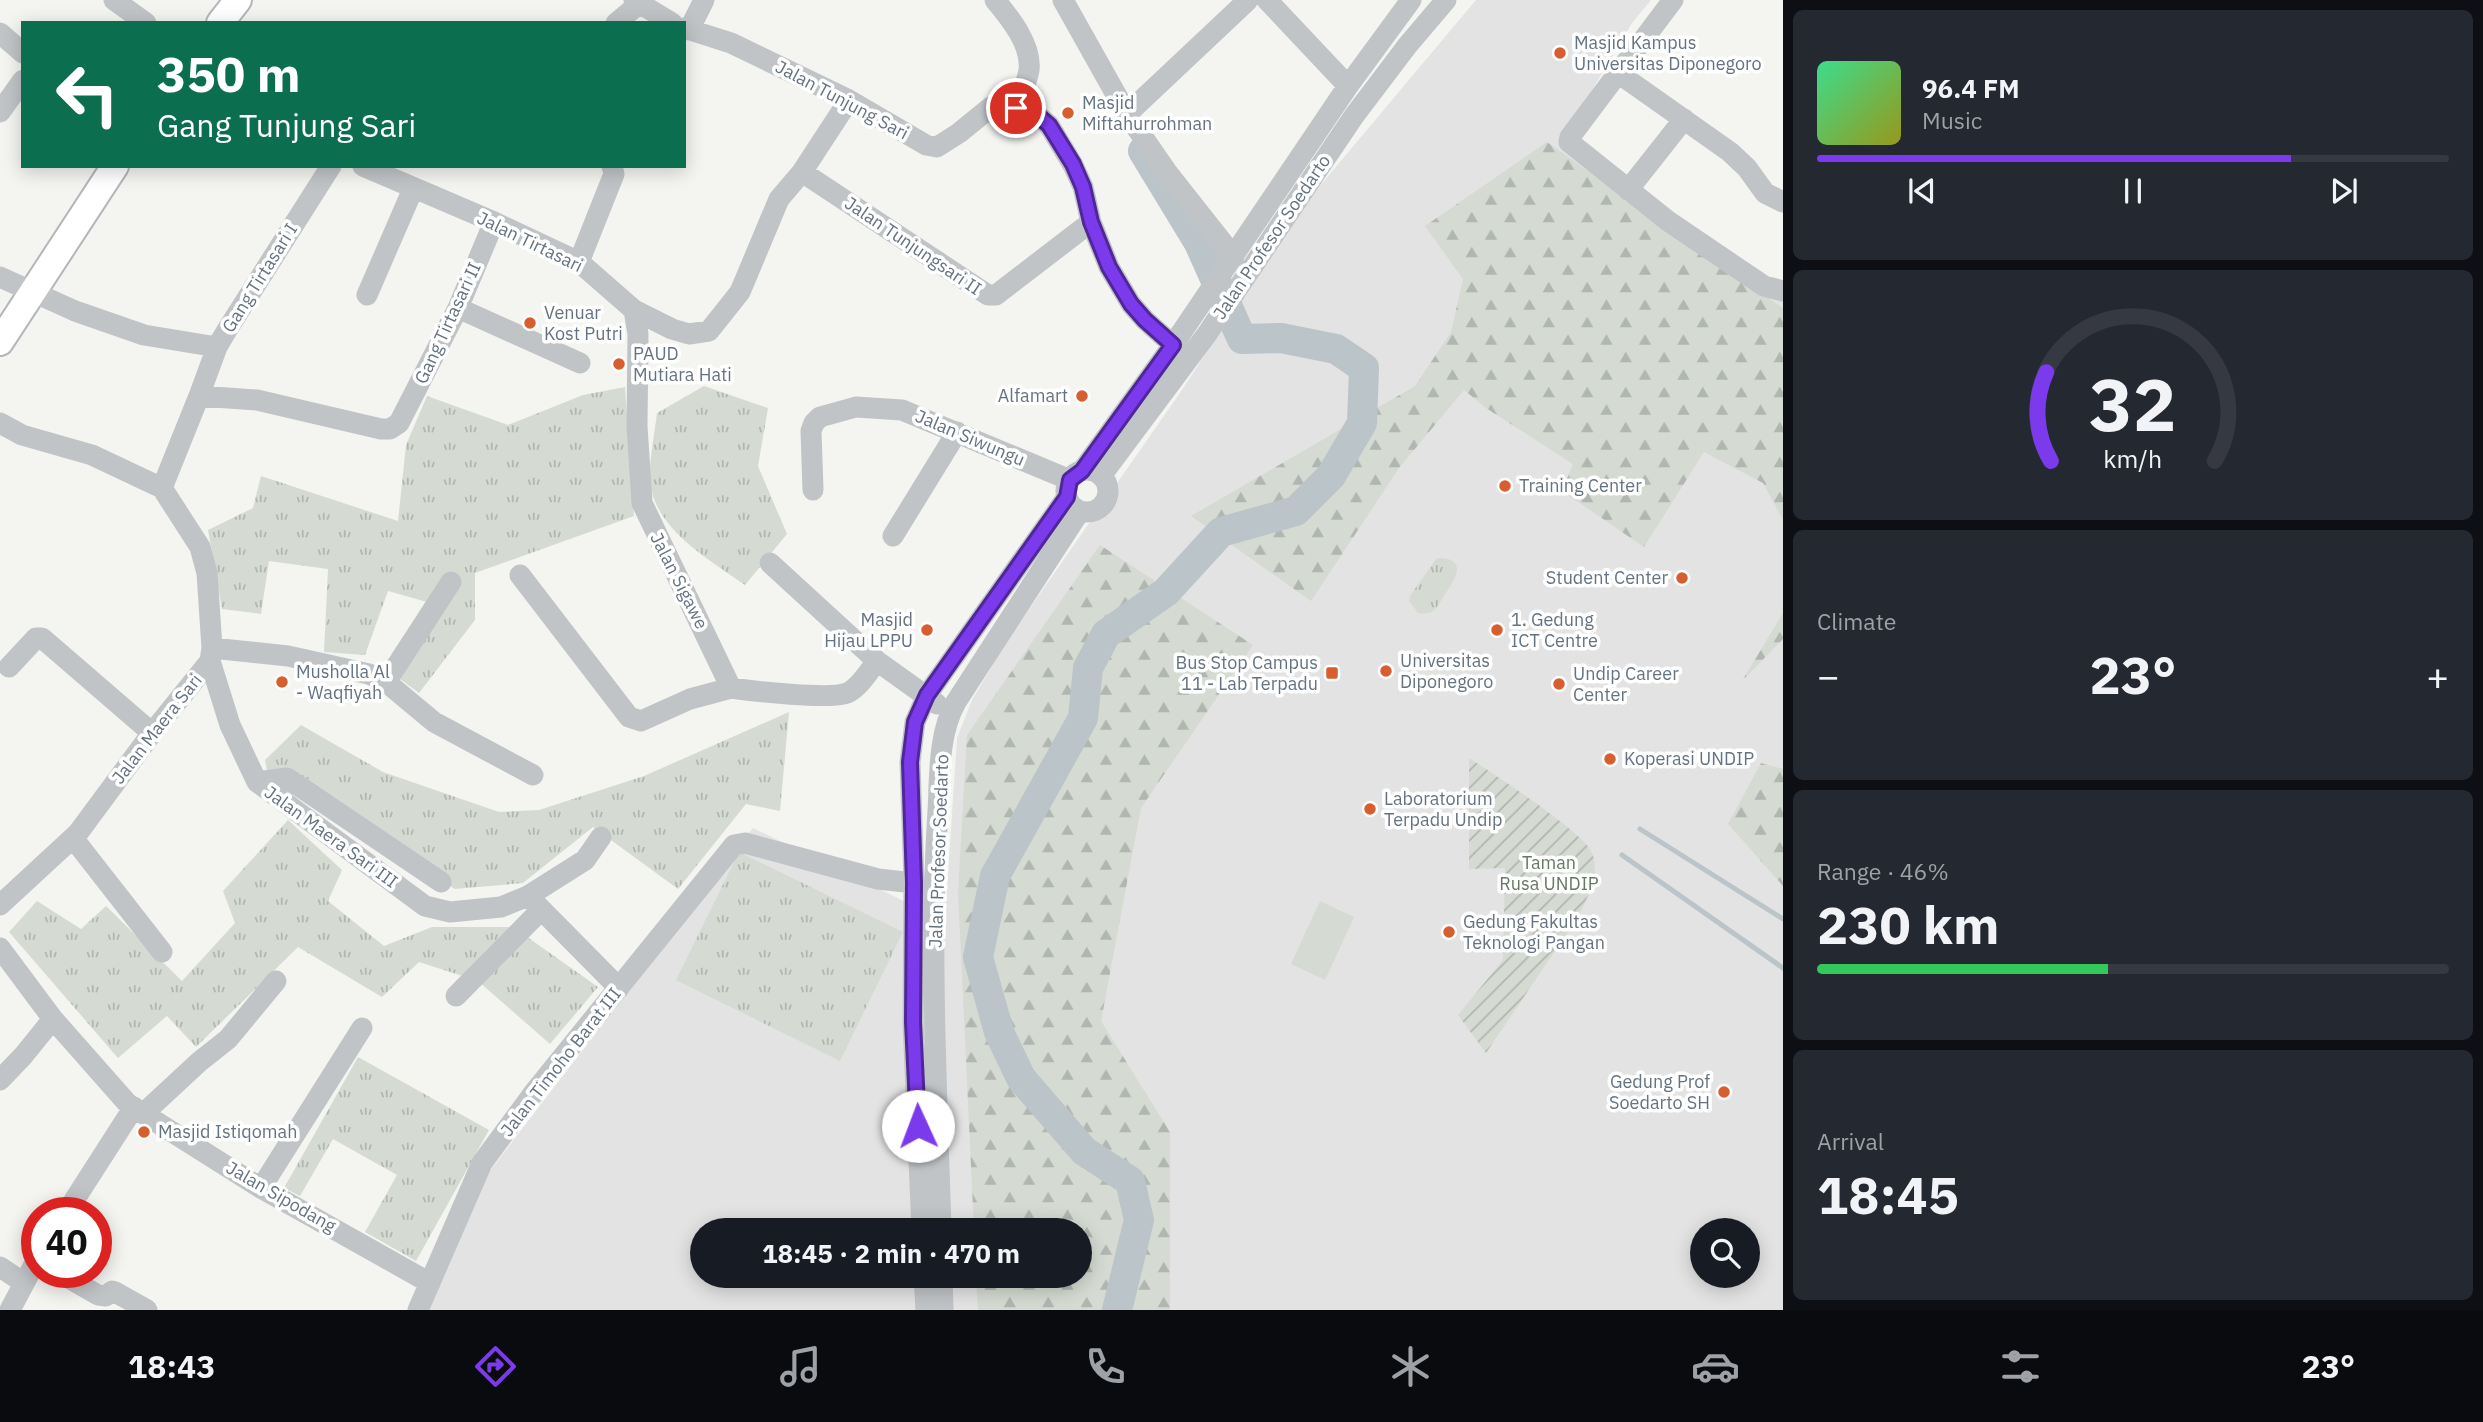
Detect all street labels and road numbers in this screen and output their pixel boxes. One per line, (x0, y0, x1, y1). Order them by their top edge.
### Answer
street label: Jalan Tunjung Sari (772, 55, 913, 144)
street label: Jalan Profesor Soedarto (1208, 150, 1335, 323)
street label: Jalan Tunjungsari II (840, 191, 986, 300)
street label: Jalan Tirtasari (474, 206, 587, 277)
street label: Gang Tirtasari I (217, 219, 302, 337)
street label: Gang Tirtasari II (409, 258, 486, 387)
street label: Jalan Siwungu (912, 404, 1028, 471)
street label: Jalan Sigawe (645, 529, 714, 633)
street label: Jalan Maera Sari (106, 669, 207, 788)
street label: Jalan Profesor Soedarto (924, 754, 953, 948)
street label: Jalan Maera Sari III (260, 780, 402, 893)
street label: Jalan Timoho Barat III (495, 983, 626, 1141)
street label: Jalan Sipodang (222, 1156, 341, 1238)

